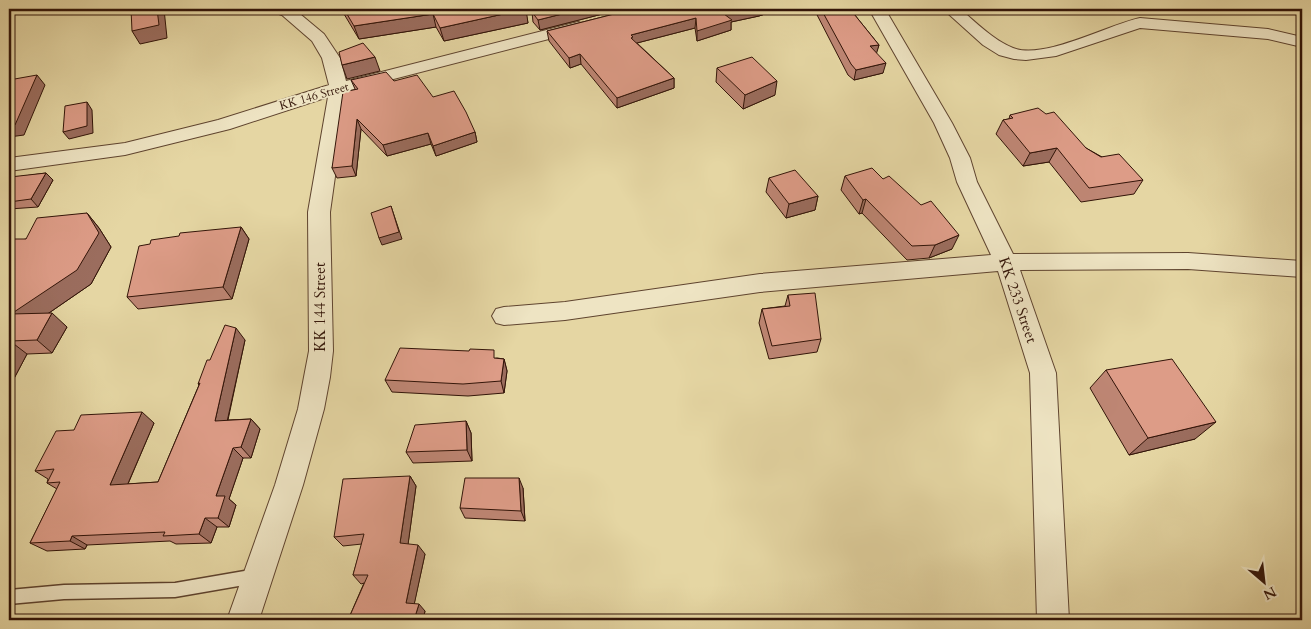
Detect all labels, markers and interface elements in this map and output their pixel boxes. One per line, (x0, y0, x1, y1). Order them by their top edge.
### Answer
street label: KK 146 Street (277, 78, 351, 114)
street label: KK 233 Street (994, 254, 1042, 346)
street label: KK 144 Street (310, 262, 330, 352)
north arrow (1238, 556, 1288, 606)
text: N (1260, 582, 1280, 604)

